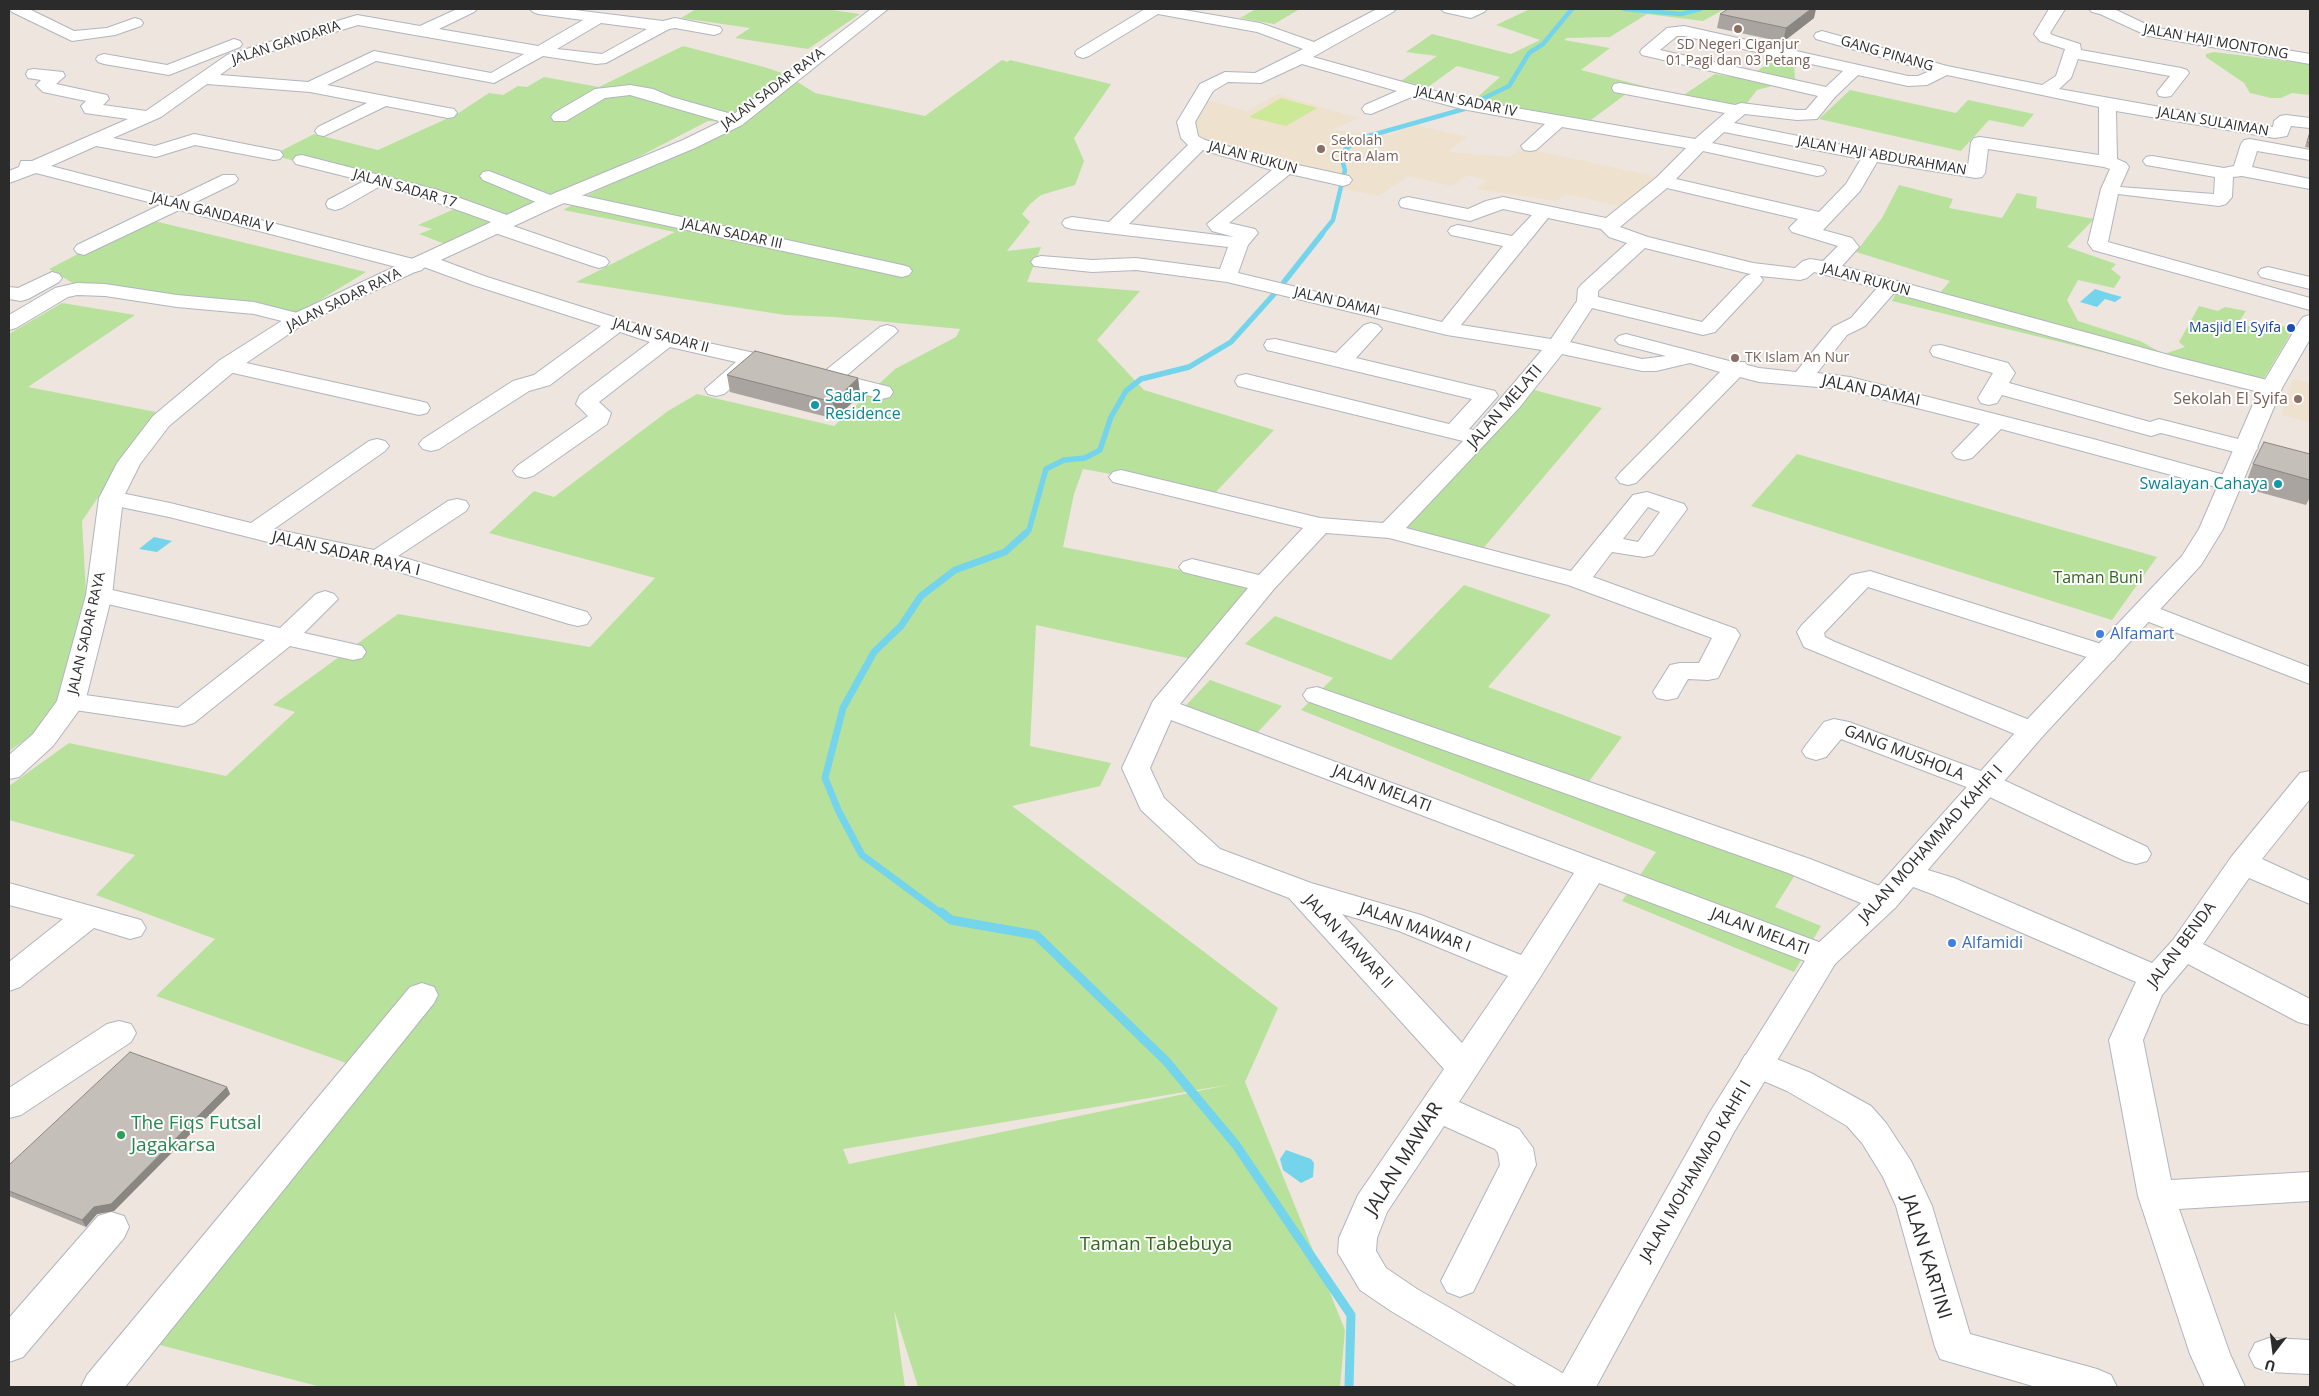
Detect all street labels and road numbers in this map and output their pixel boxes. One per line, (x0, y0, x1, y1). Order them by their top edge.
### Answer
street label: JALAN GANDARIA (230, 18, 342, 68)
street label: JALAN HAJI MONTONG (2142, 21, 2290, 63)
street label: GANG PINANG (1839, 33, 1935, 75)
street label: JALAN SADAR RAYA (718, 45, 828, 133)
street label: JALAN SADAR IV (1414, 83, 1518, 121)
street label: JALAN SULAIMAN (2156, 104, 2270, 140)
street label: JALAN HAJI ABDURAHMAN (1796, 133, 1968, 179)
street label: JALAN RUKUN (1207, 138, 1299, 178)
street label: JALAN SADAR 17 (351, 166, 459, 212)
street label: JALAN GANDARIA V (149, 190, 275, 236)
street label: JALAN SADAR III (680, 215, 784, 253)
street label: JALAN RUKUN (1820, 260, 1912, 300)
street label: JALAN SADAR RAYA (284, 265, 404, 335)
street label: JALAN DAMAI (1293, 284, 1381, 320)
street label: JALAN SADAR II (611, 315, 711, 357)
street label: JALAN MELATI (1464, 361, 1546, 453)
street label: JALAN DAMAI (1820, 371, 1922, 411)
street label: JALAN SADAR RAYA I (270, 528, 422, 580)
street label: JALAN SADAR RAYA (65, 570, 109, 696)
street label: GANG MUSHOLA (1841, 721, 1967, 785)
street label: JALAN MELATI (1330, 761, 1434, 817)
street label: JALAN MOHAMMAD KAHFI I (1855, 761, 2007, 927)
street label: JALAN MAWAR II (1300, 891, 1396, 993)
street label: JALAN BENDA (2144, 898, 2220, 992)
street label: JALAN MAWAR I (1357, 899, 1473, 957)
street label: JALAN MELATI (1708, 904, 1812, 960)
street label: JALAN MOHAMMAD KAHFI I (1636, 1077, 1756, 1265)
street label: JALAN MAWAR (1360, 1098, 1448, 1220)
street label: JALAN KARTINI (1896, 1192, 1956, 1322)

